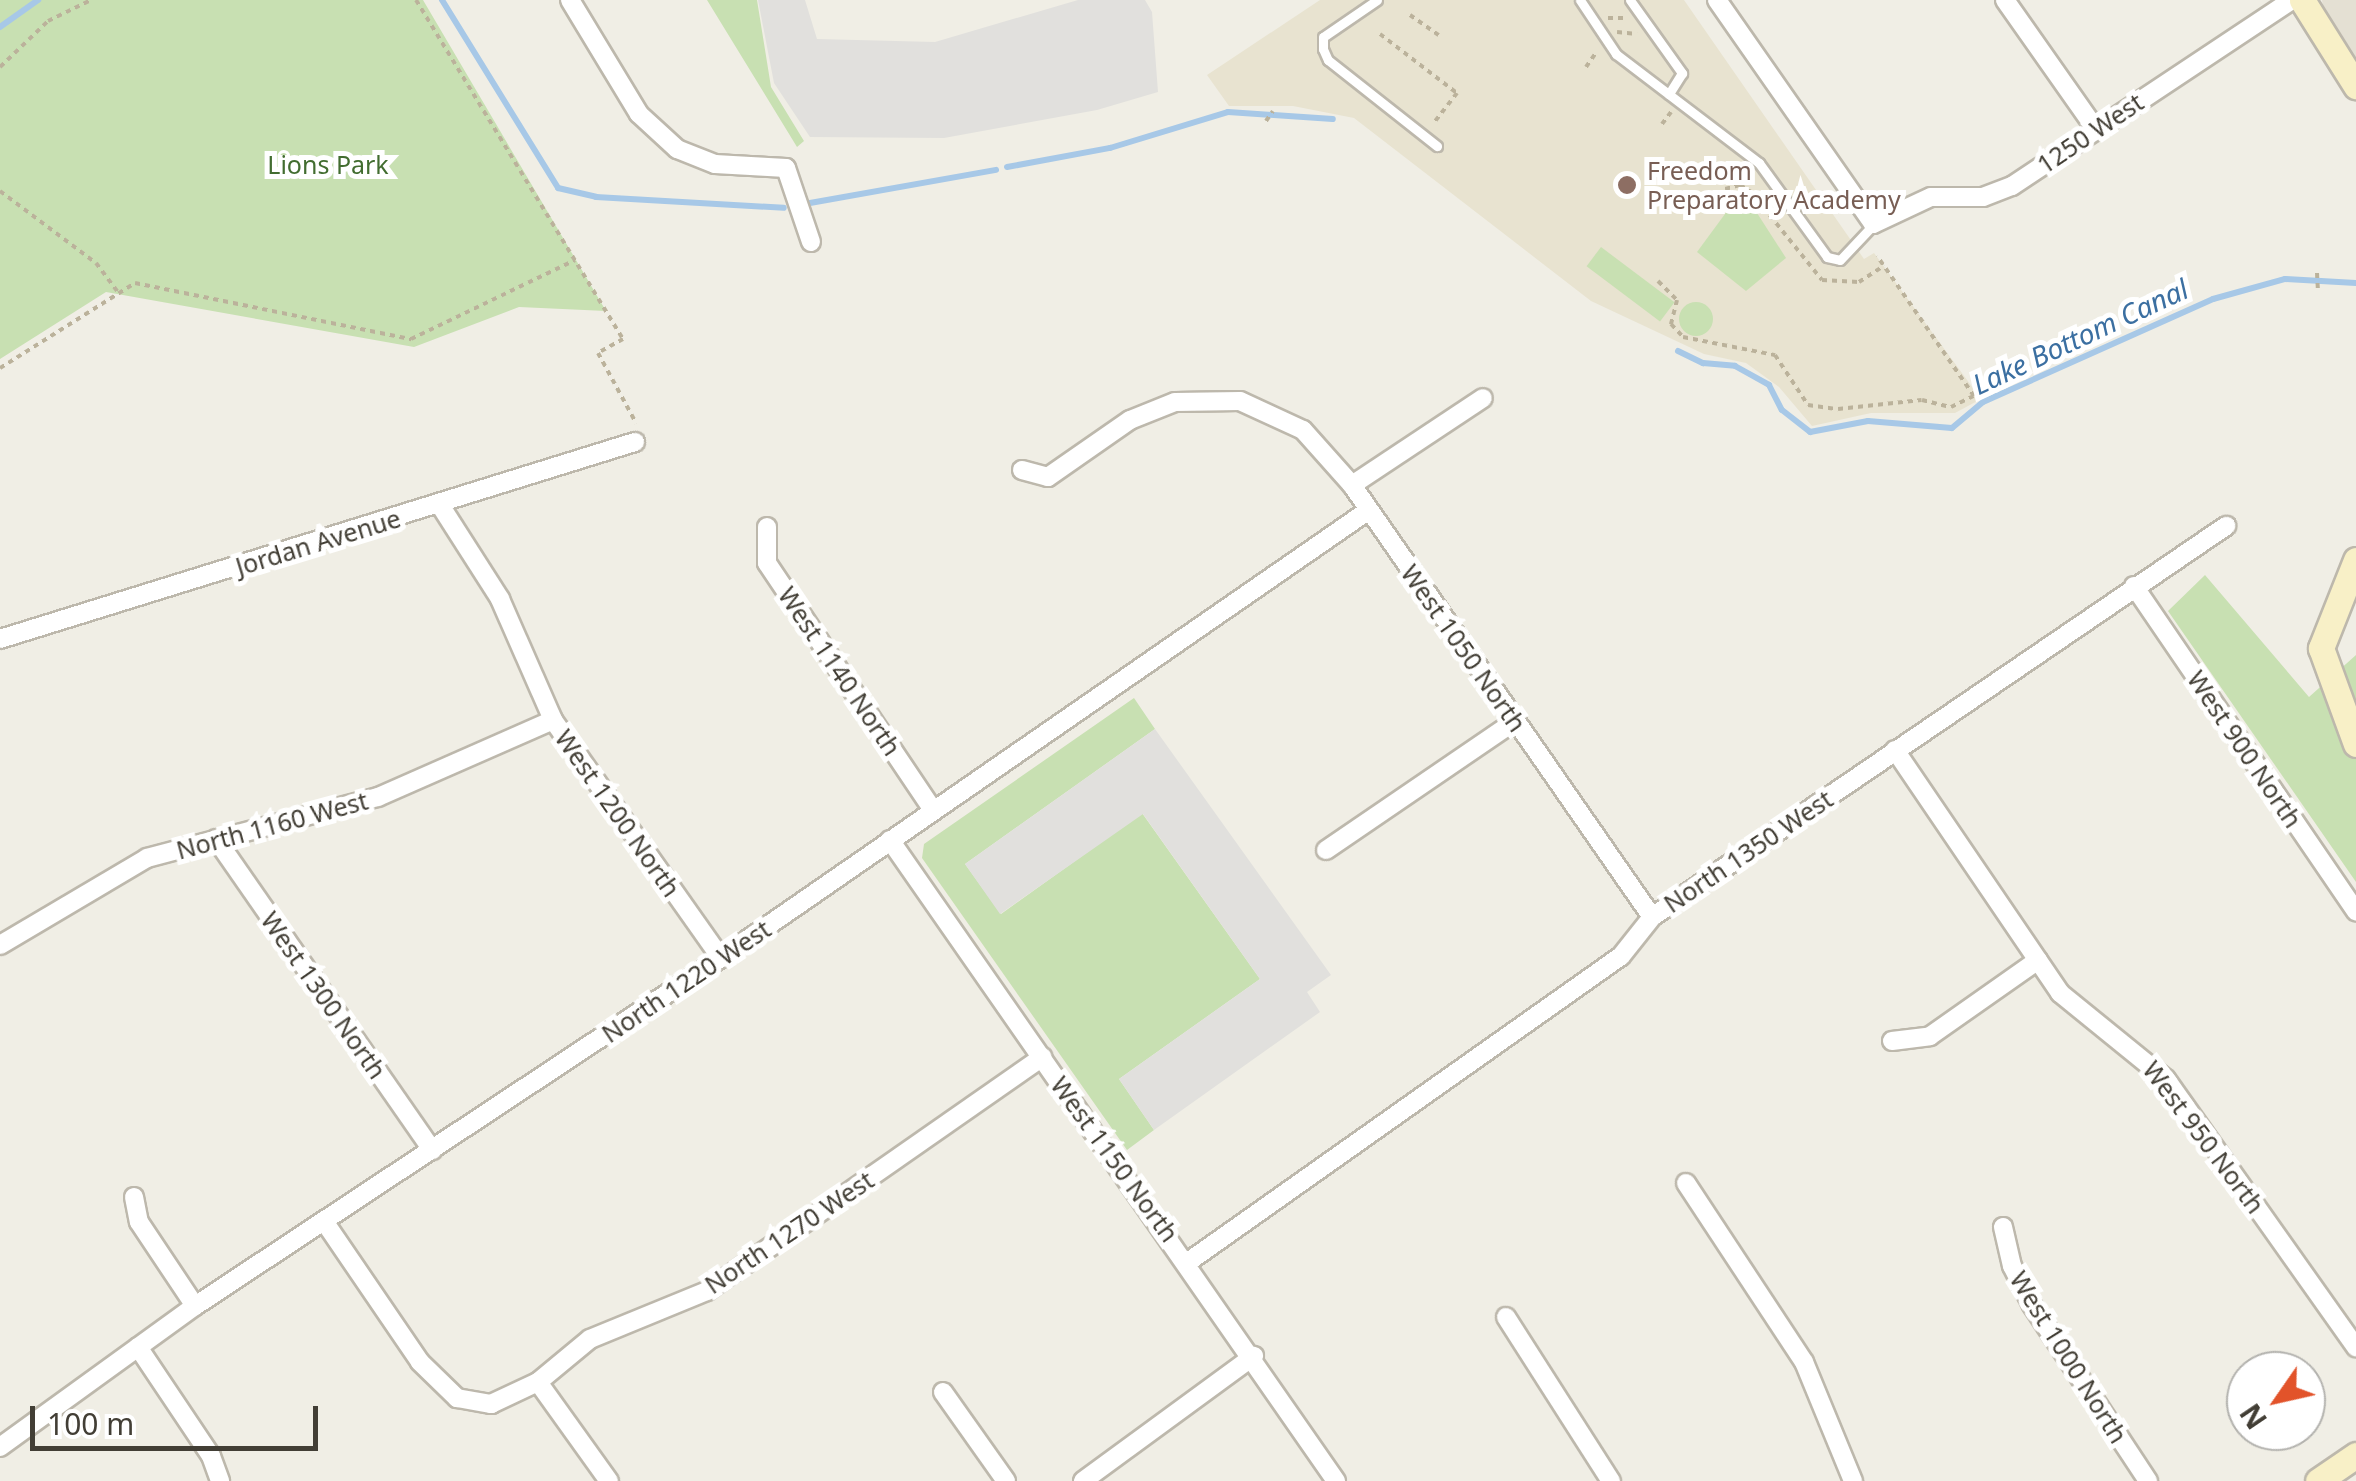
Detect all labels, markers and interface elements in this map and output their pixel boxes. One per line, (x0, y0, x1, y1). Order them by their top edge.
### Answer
street label: 1250 West (2031, 87, 2149, 179)
park label: Lions Park (267, 149, 389, 179)
place label: Freedom Preparatory Academy (1647, 156, 1901, 215)
marker: Freedom Preparatory Academy (1616, 174, 1638, 196)
water label: Lake Bottom Canal (1967, 271, 2193, 401)
street label: Jordan Avenue (232, 503, 404, 581)
street label: West 1050 North (1395, 559, 1533, 737)
street label: West 1140 North (772, 581, 908, 761)
street label: West 900 North (2181, 665, 2309, 833)
street label: West 1200 North (549, 724, 687, 902)
street label: North 1350 West (1658, 783, 1838, 919)
street label: North 1160 West (173, 785, 371, 865)
street label: West 1300 North (255, 906, 393, 1084)
street label: North 1220 West (596, 913, 776, 1049)
street label: West 950 North (2137, 1055, 2271, 1219)
street label: West 1150 North (1045, 1071, 1185, 1247)
street label: North 1270 West (699, 1164, 879, 1300)
street label: West 1000 North (2004, 1266, 2134, 1448)
north arrow (2226, 1351, 2326, 1451)
scale bar (35, 1386, 322, 1448)
text: N (2231, 1397, 2275, 1437)
text: 100 m (47, 1403, 134, 1444)

